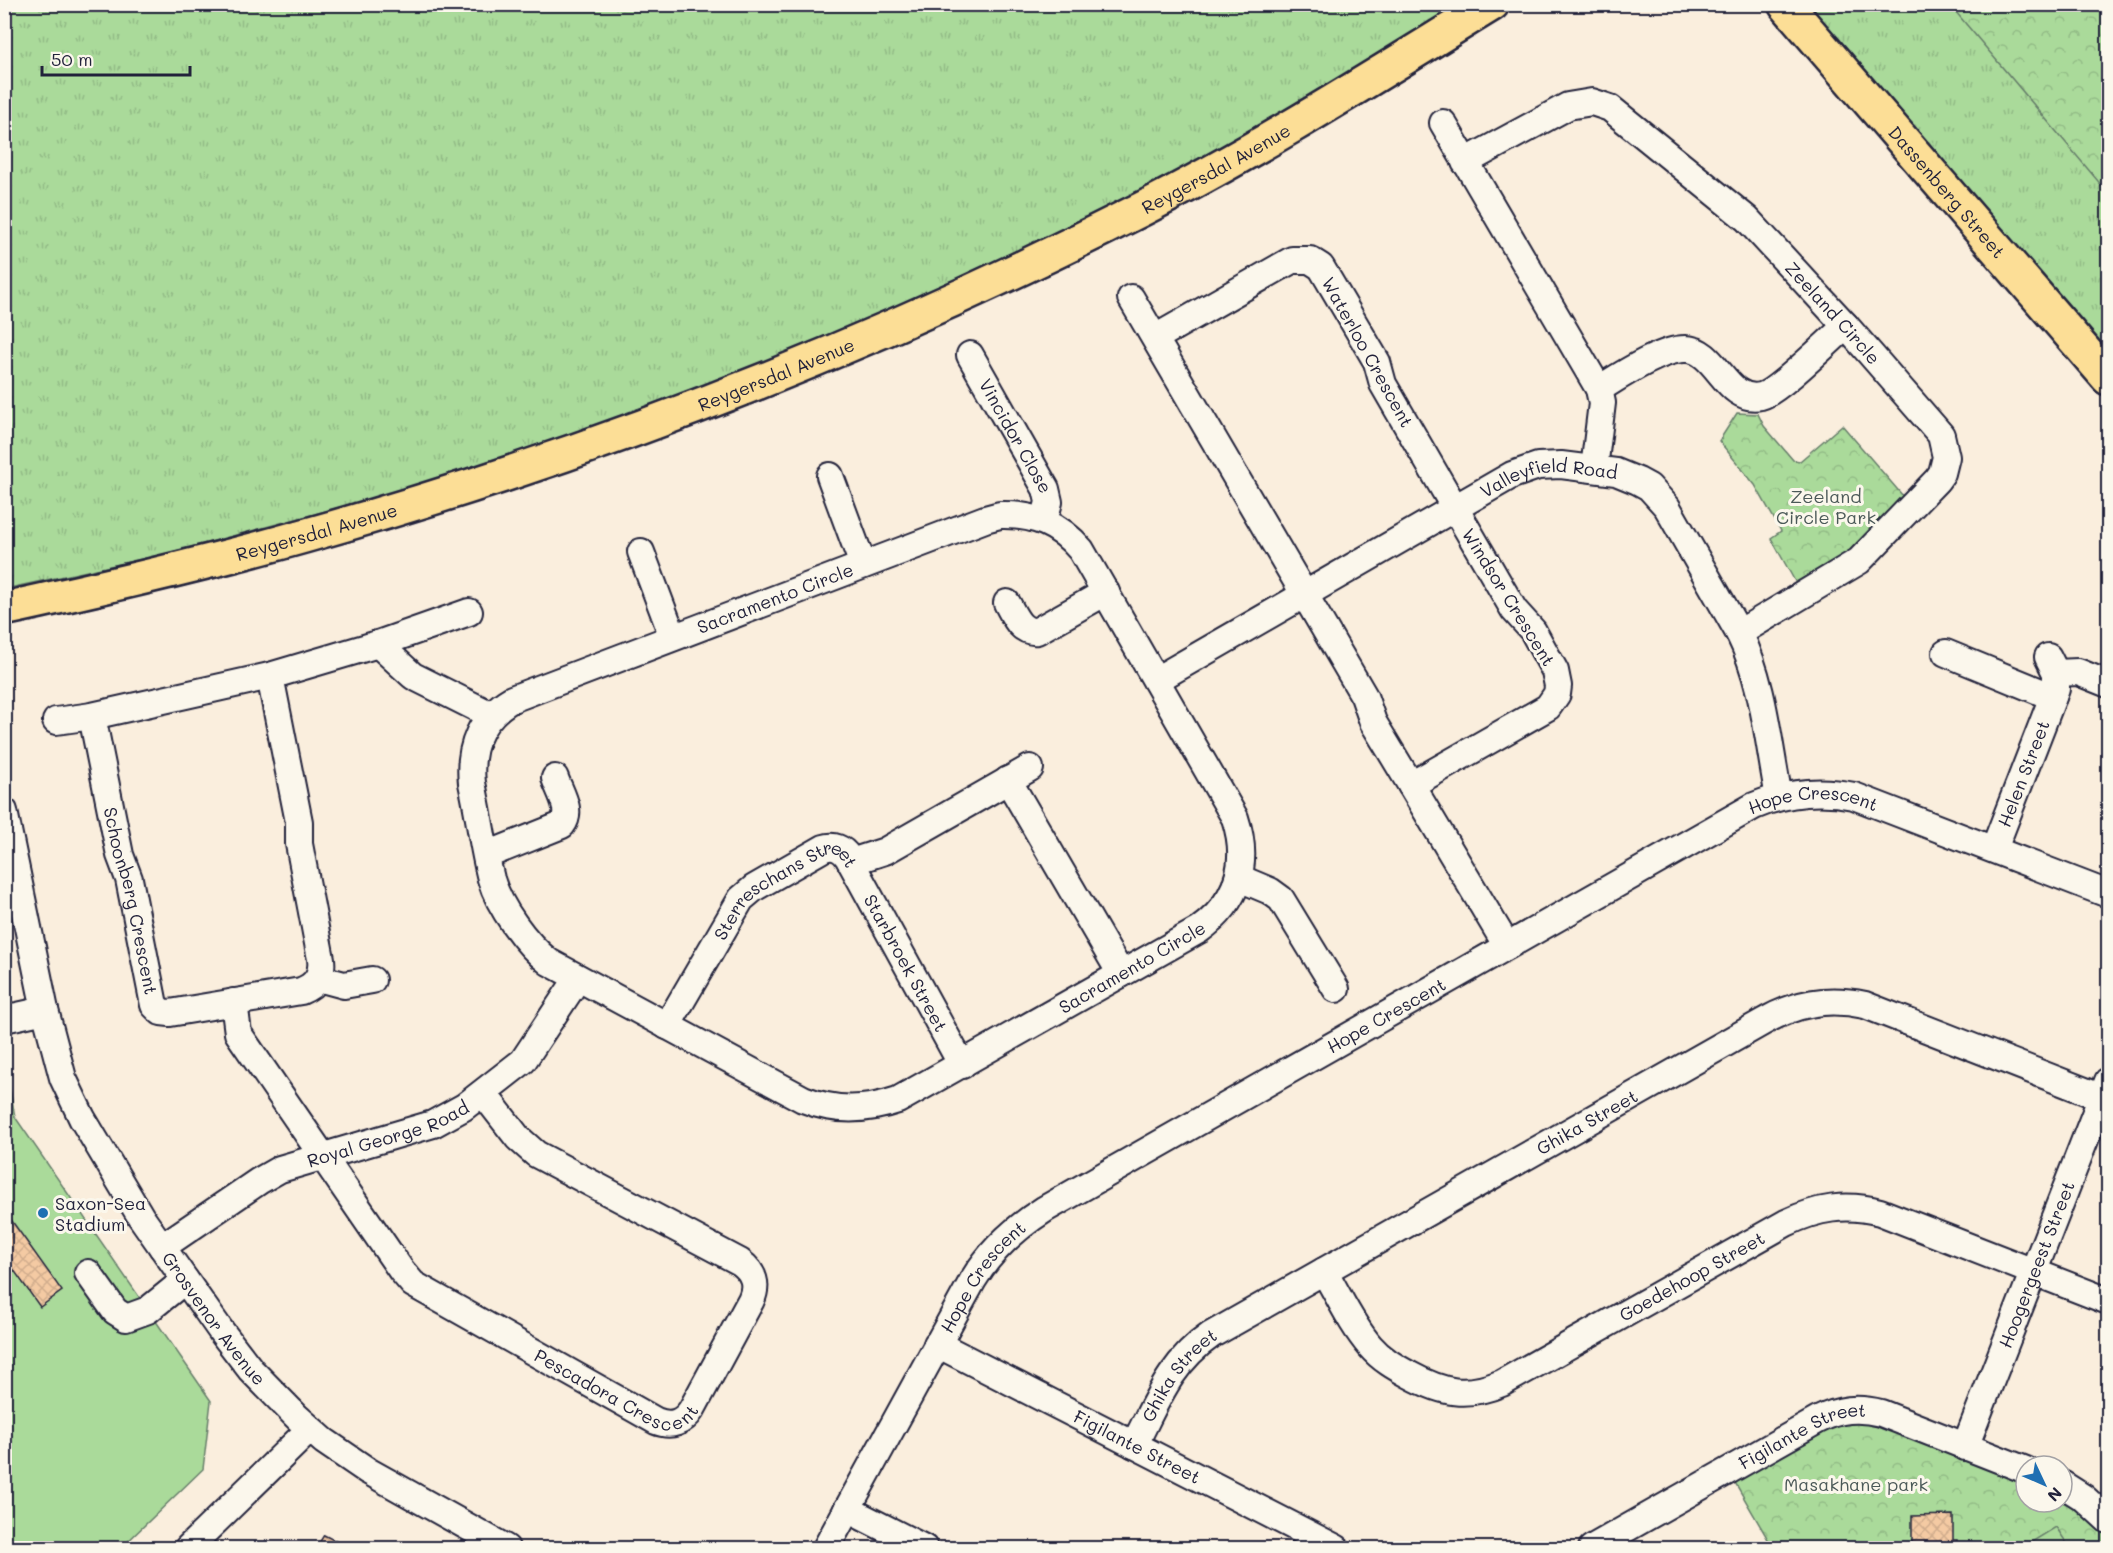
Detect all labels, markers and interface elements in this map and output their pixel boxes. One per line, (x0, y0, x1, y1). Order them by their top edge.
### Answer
scale bar (42, 39, 190, 77)
text: 50 m (51, 47, 93, 71)
street label: Reygersdal Avenue (1137, 118, 1295, 219)
street label: Dassenberg Street (1883, 120, 2011, 263)
street label: Zeeland Circle (1780, 256, 1886, 369)
street label: Waterloo Crescent (1317, 273, 1419, 431)
street label: Reygersdal Avenue (694, 332, 858, 417)
street label: Vincidor Close (974, 374, 1058, 498)
street label: Valleyfield Road (1476, 452, 1619, 503)
park label: Zeeland Circle Park (1776, 484, 1876, 529)
street label: Reygersdal Avenue (233, 497, 400, 566)
street label: Windsor Crescent (1457, 524, 1561, 670)
street label: Sacramento Circle (693, 557, 857, 639)
street label: Helen Street (1992, 717, 2055, 830)
street label: Hope Crescent (1744, 780, 1882, 819)
street label: Schoonberg Crescent (99, 805, 164, 996)
street label: Sterreschans Street (708, 835, 863, 944)
street label: Starbroek Street (859, 890, 953, 1036)
street label: Sacramento Circle (1054, 915, 1210, 1019)
street label: Hope Crescent (1322, 972, 1450, 1058)
street label: Ghika Street (1532, 1084, 1642, 1160)
street label: Royal George Road (304, 1095, 473, 1172)
street label: Hoogergeest Street (1993, 1177, 2080, 1351)
place label: Saxon-Sea Stadium (55, 1191, 146, 1236)
marker: Saxon-Sea Stadium (36, 1206, 50, 1220)
street label: Hope Crescent (934, 1215, 1030, 1337)
street label: Goedehoop Street (1615, 1226, 1769, 1327)
street label: Grosvenor Avenue (157, 1247, 271, 1390)
street label: Ghika Street (1136, 1322, 1221, 1426)
street label: Pescadora Crescent (530, 1343, 704, 1436)
street label: Figilante Street (1734, 1398, 1867, 1475)
street label: Figilante Street (1070, 1404, 1205, 1489)
north arrow (2014, 1454, 2074, 1514)
park label: Masakhane park (1784, 1472, 1928, 1496)
text: N (2043, 1483, 2067, 1506)

